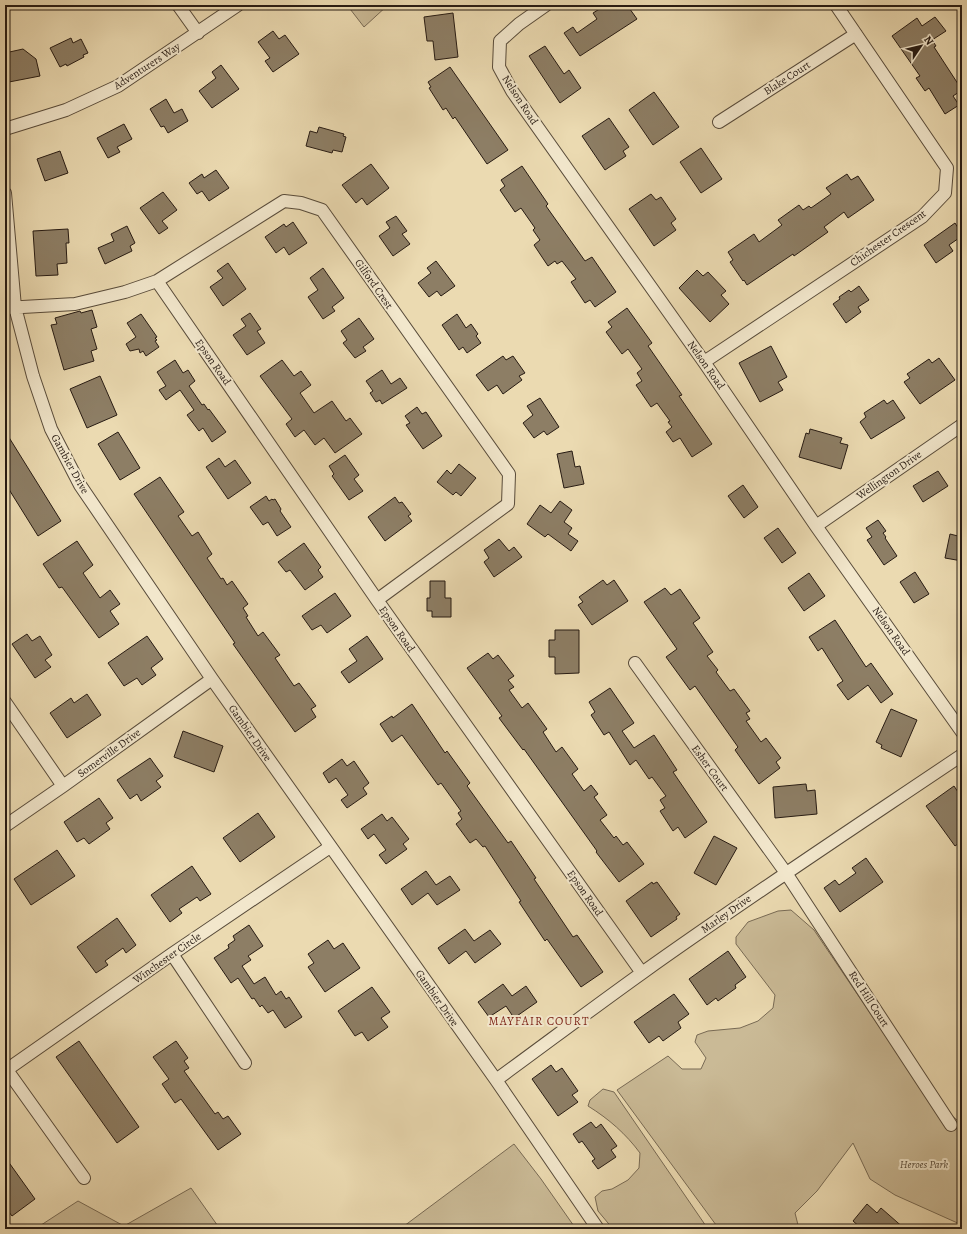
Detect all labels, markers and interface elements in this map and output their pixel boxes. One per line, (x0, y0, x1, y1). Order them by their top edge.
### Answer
north arrow (901, 26, 941, 66)
text: N (920, 33, 937, 48)
street label: Adventurers Way (110, 39, 183, 94)
street label: Blake Court (761, 57, 813, 99)
street label: Nelson Road (498, 72, 542, 128)
street label: Chichester Crescent (847, 206, 929, 270)
street label: Gilford Crest (351, 256, 397, 312)
street label: Epson Road (192, 336, 234, 388)
street label: Nelson Road (684, 338, 728, 392)
street label: Gambier Drive (47, 431, 93, 497)
street label: Wellington Drive (853, 447, 925, 504)
street label: Epson Road (376, 603, 418, 655)
street label: Nelson Road (869, 604, 913, 658)
street label: Gambier Drive (225, 702, 275, 764)
street label: Somerville Drive (74, 725, 144, 781)
street label: Esher Court (688, 742, 732, 795)
street label: Epson Road (564, 867, 606, 919)
street label: Marley Drive (698, 891, 754, 937)
street label: Winchester Circle (129, 929, 204, 988)
street label: Gambier Drive (412, 967, 462, 1029)
street label: Red Hill Court (845, 968, 893, 1030)
district label: MAYFAIR COURT (489, 1013, 589, 1029)
park label: Heroes Park (900, 1157, 948, 1172)

